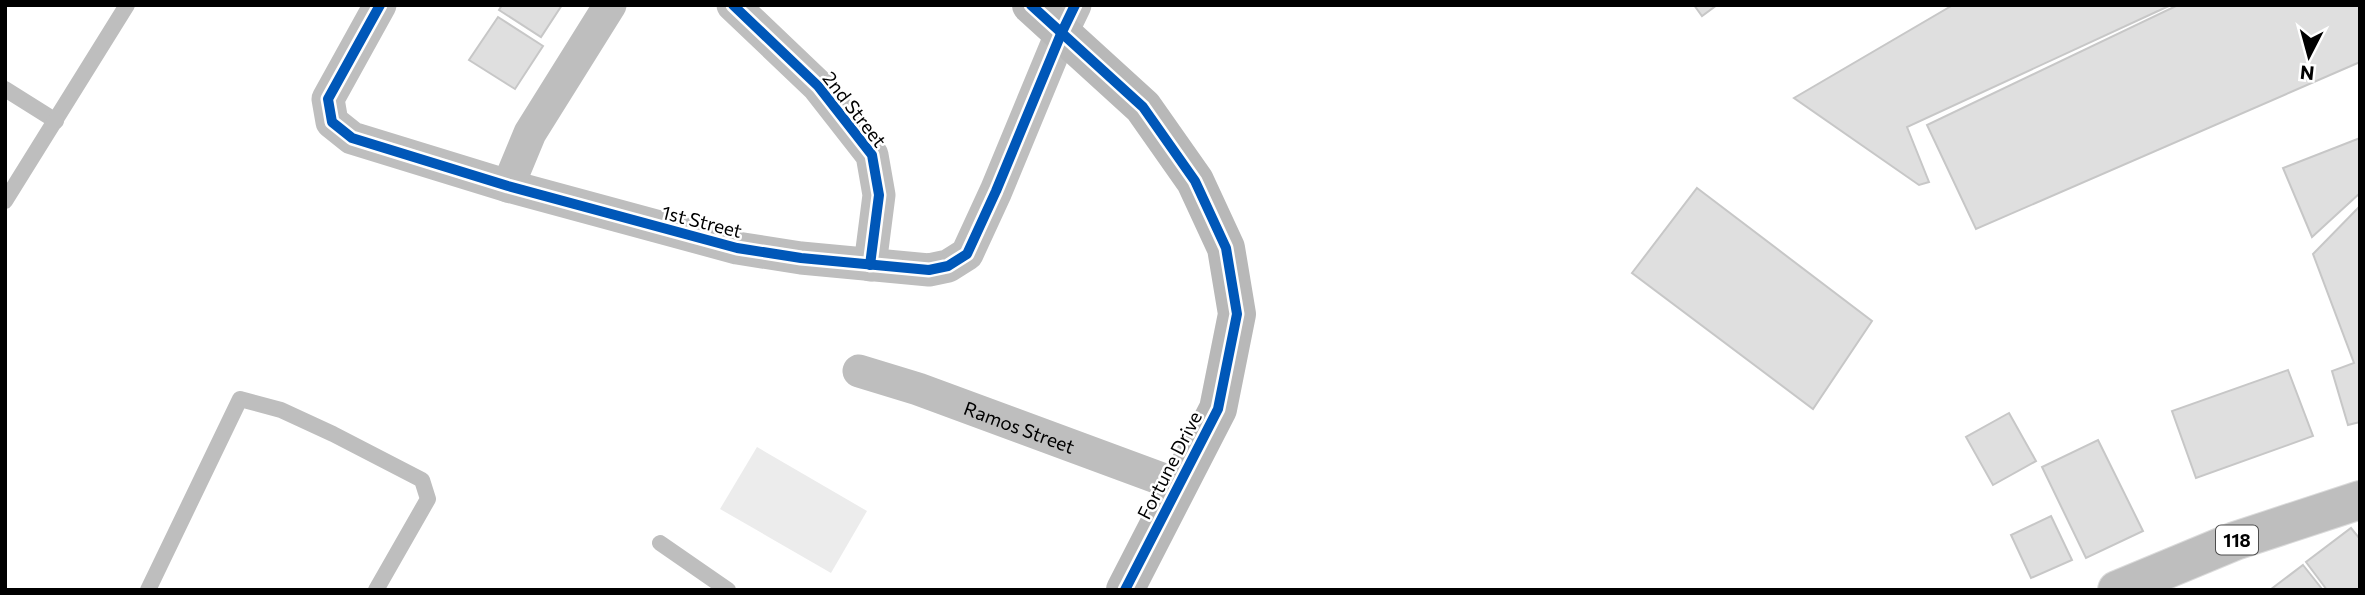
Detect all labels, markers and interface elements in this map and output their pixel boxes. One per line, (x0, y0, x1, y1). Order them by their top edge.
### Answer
north arrow (2274, 21, 2344, 91)
text: N (2299, 61, 2315, 86)
street label: 2nd Street (818, 67, 892, 152)
street label: 1st Street (660, 200, 745, 242)
street label: Ramos Street (961, 396, 1078, 458)
street label: Fortune Drive (1132, 407, 1206, 523)
road number: 118 (2216, 526, 2258, 554)

